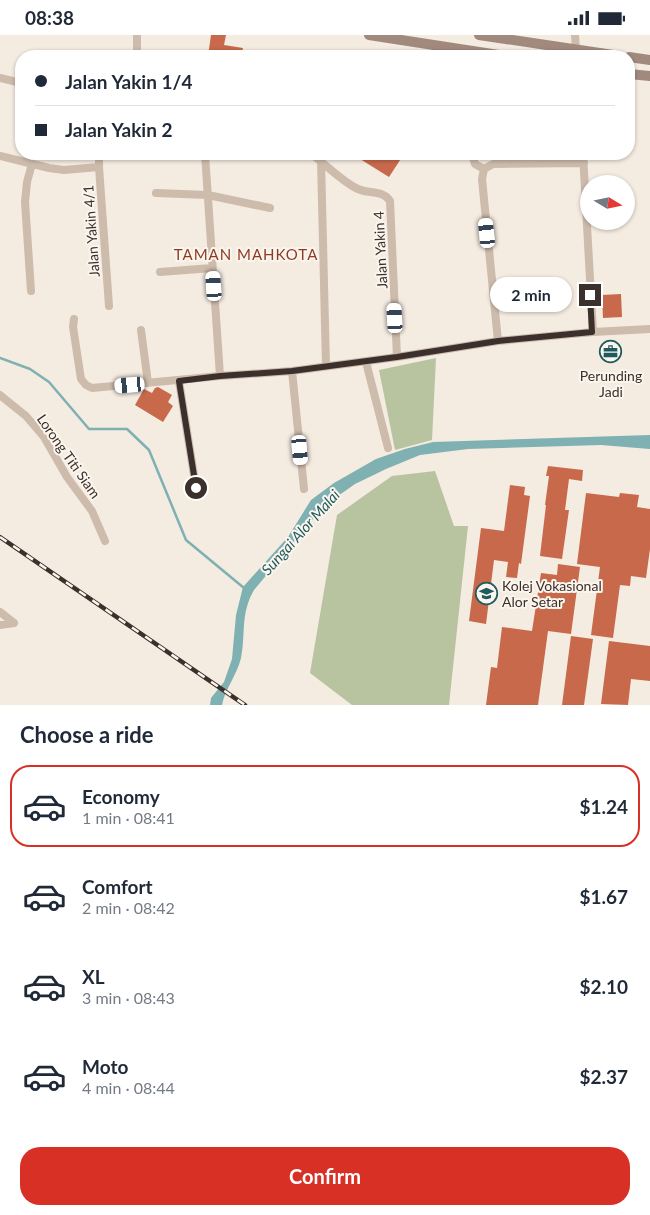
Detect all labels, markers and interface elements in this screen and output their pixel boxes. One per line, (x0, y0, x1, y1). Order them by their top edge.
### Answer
text: 08:38 (25, 6, 74, 29)
text: Jalan Yakin 1/4 (65, 70, 192, 93)
text: Jalan Yakin 2 (65, 118, 173, 141)
north arrow (580, 175, 635, 230)
map controls (580, 175, 635, 230)
street label: Jalan Yakin 4/1 (79, 184, 103, 278)
street label: Jalan Yakin 4 (369, 211, 391, 289)
car (477, 217, 496, 249)
district label: TAMAN MAHKOTA (174, 245, 318, 263)
car (205, 271, 222, 301)
callout: 2 min (490, 277, 572, 313)
route end (579, 284, 601, 306)
text: 2 min (511, 285, 551, 304)
car (386, 303, 403, 333)
office icon: Perunding Jadi (599, 340, 623, 364)
place label: Perunding Jadi (580, 367, 642, 400)
car (114, 376, 145, 394)
street label: Lorong Titi Siam (34, 411, 104, 501)
car (291, 434, 308, 466)
route start (185, 477, 207, 499)
water label: Sungai Alor Malai (257, 485, 343, 578)
place label: Kolej Vokasional Alor Setar (502, 577, 602, 610)
school or university icon: Kolej Vokasional Alor Setar (474, 581, 498, 605)
text: Choose a ride (20, 721, 154, 748)
icon: car (22, 784, 67, 829)
text: Economy (82, 785, 160, 808)
text: $1.24 (579, 795, 628, 818)
text: 1 min · 08:41 (82, 808, 175, 827)
icon: car (22, 874, 67, 919)
text: Comfort (82, 875, 153, 898)
text: $1.67 (579, 885, 628, 908)
text: 2 min · 08:42 (82, 898, 175, 917)
icon: car (22, 964, 67, 1009)
text: XL (82, 965, 105, 988)
text: $2.10 (579, 975, 628, 998)
text: 3 min · 08:43 (82, 988, 175, 1007)
icon: car (22, 1054, 67, 1099)
text: Moto (82, 1055, 128, 1078)
text: $2.37 (579, 1065, 628, 1088)
text: 4 min · 08:44 (82, 1078, 175, 1097)
button: Confirm (20, 1147, 630, 1205)

